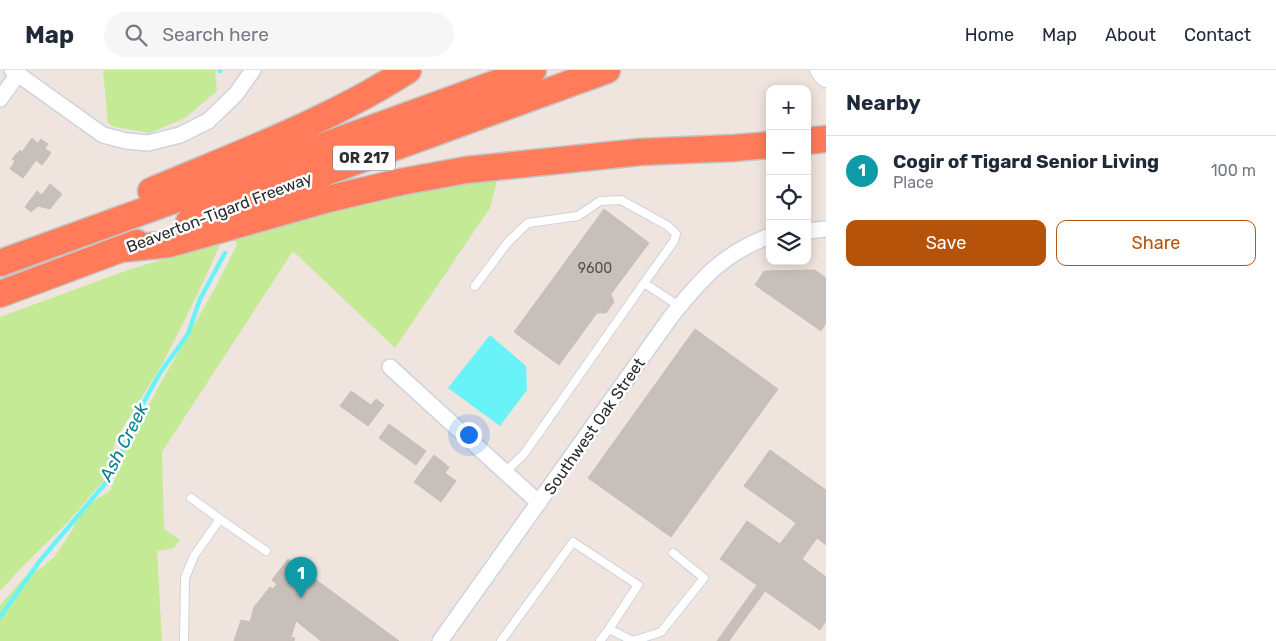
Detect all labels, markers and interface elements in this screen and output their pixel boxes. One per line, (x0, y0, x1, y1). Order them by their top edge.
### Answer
search box (104, 12, 454, 57)
text: Map (25, 21, 74, 49)
icon: search (122, 21, 150, 49)
text: Search here (162, 23, 269, 46)
text: Home (965, 24, 1014, 46)
text: Map (1042, 24, 1077, 46)
text: About (1105, 24, 1156, 46)
text: Contact (1184, 24, 1251, 46)
map controls (766, 85, 811, 265)
button: + (766, 85, 811, 130)
text: Nearby (846, 90, 921, 115)
button: − (766, 130, 811, 175)
road number: OR 217 (333, 146, 395, 170)
text: Cogir of Tigard Senior Living (893, 150, 1159, 173)
text: 1 (858, 161, 866, 180)
text: 100 m (1211, 161, 1256, 180)
street label: Beaverton-Tigard Freeway (124, 168, 315, 257)
text: Place (893, 173, 934, 192)
button: locate (766, 175, 811, 220)
button: layers (766, 220, 811, 265)
button: Save (846, 220, 1046, 266)
button: Share (1056, 220, 1256, 266)
house number: 9600 (578, 260, 612, 277)
street label: Southwest Oak Street (540, 354, 649, 498)
water label: Ash Creek (95, 399, 153, 486)
your location (456, 422, 482, 448)
pin: 1 (285, 557, 317, 598)

